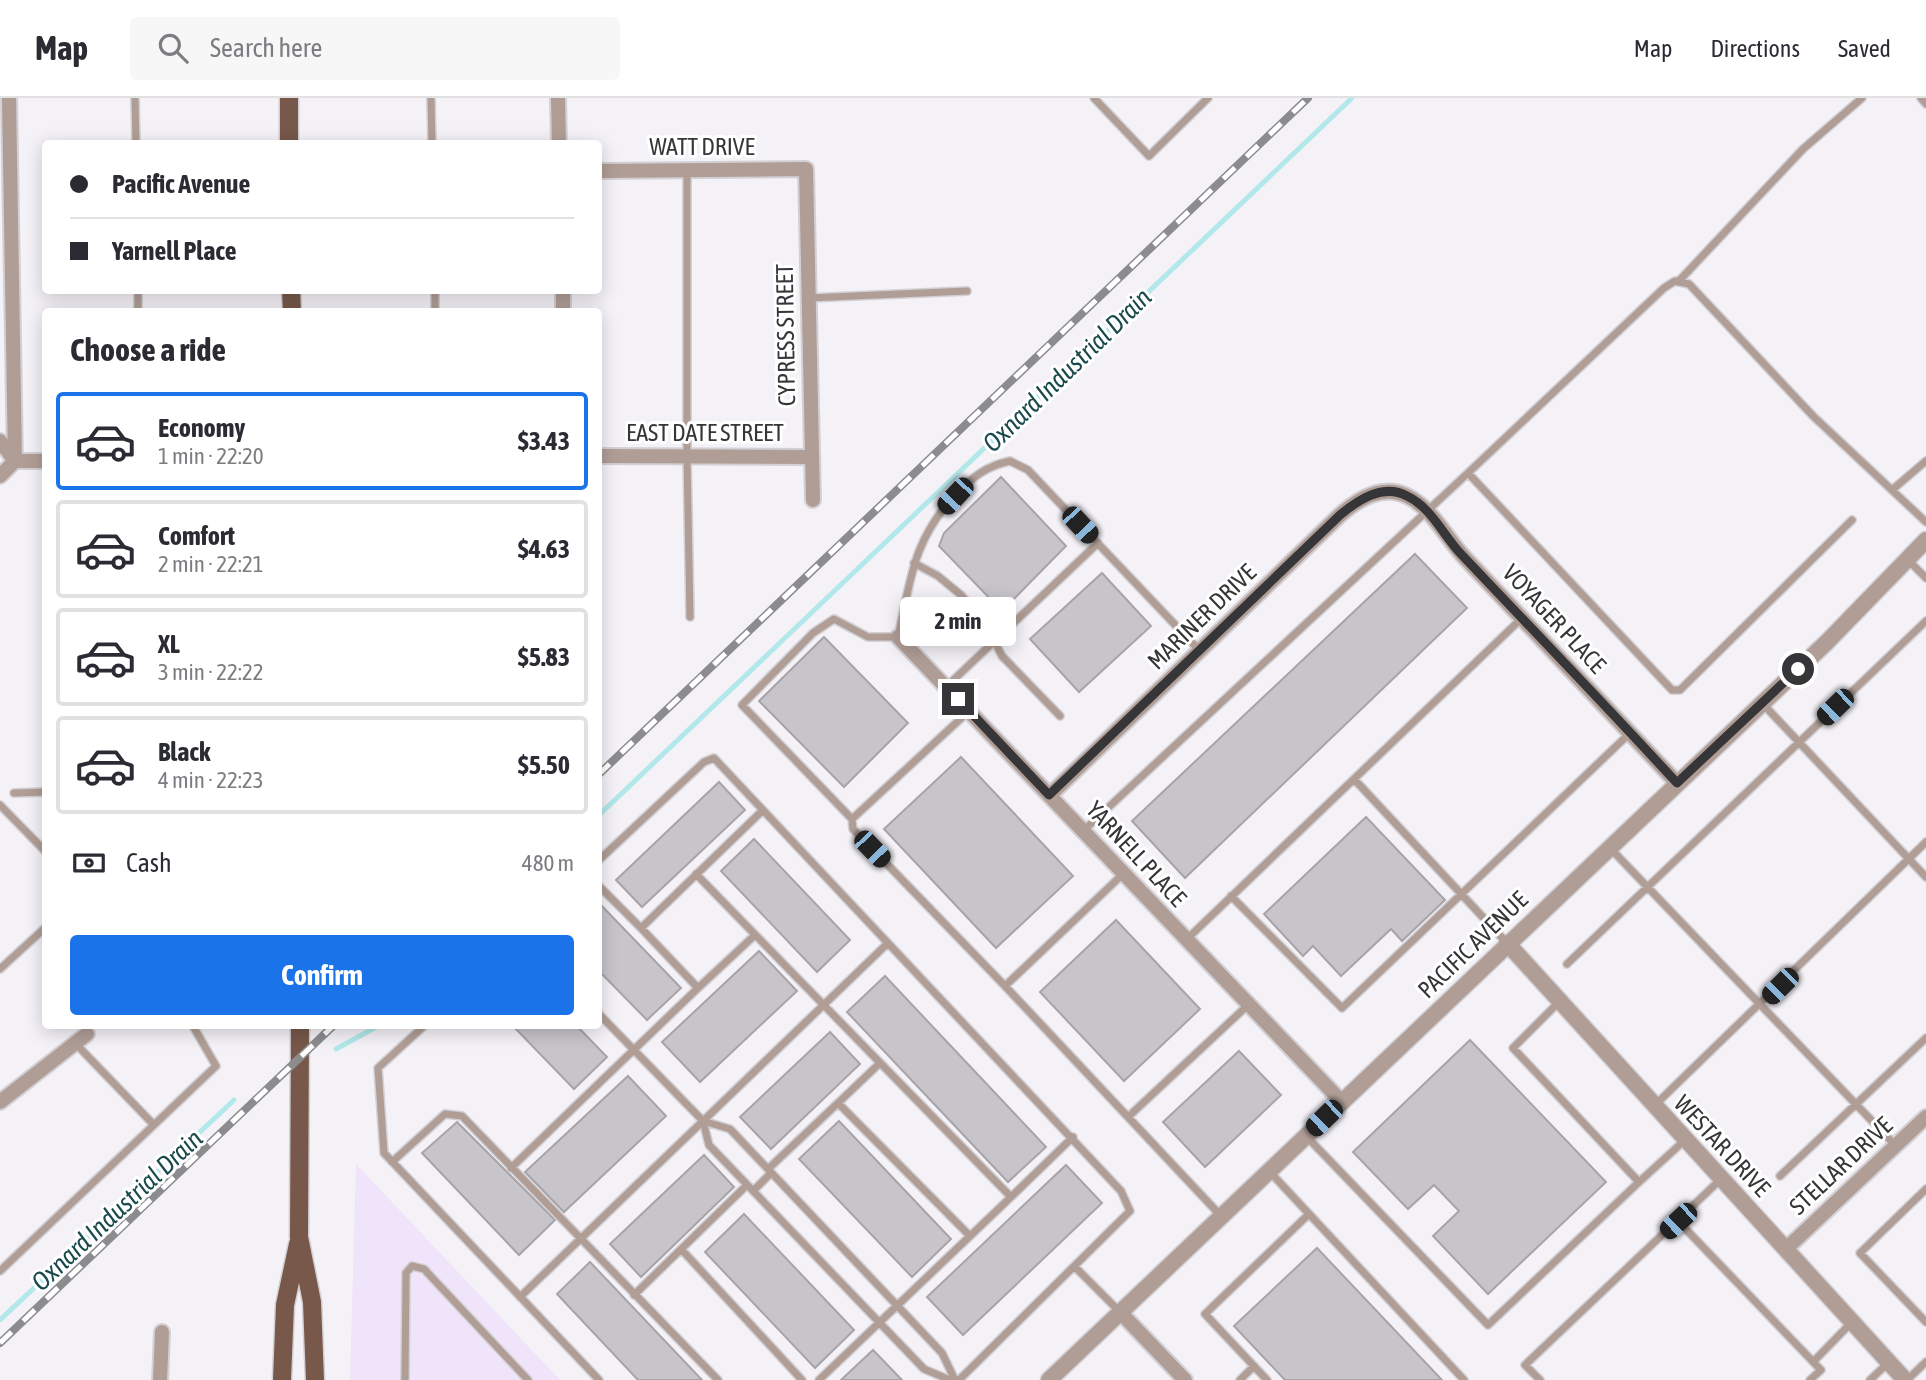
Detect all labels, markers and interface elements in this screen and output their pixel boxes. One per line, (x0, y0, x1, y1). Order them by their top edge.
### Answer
search box (130, 17, 620, 80)
text: Map (35, 29, 88, 67)
icon: search (154, 29, 192, 67)
text: Search here (210, 33, 322, 63)
text: Map (1634, 35, 1672, 62)
text: Directions (1710, 35, 1800, 62)
text: Saved (1838, 35, 1891, 62)
street label: WATT DRIVE (649, 133, 755, 160)
text: Pacific Avenue (112, 169, 250, 199)
text: Yarnell Place (112, 236, 237, 266)
street label: CYPRESS STREET (771, 263, 800, 406)
water label: Oxnard Industrial Drain (977, 282, 1158, 458)
text: Choose a ride (70, 331, 226, 368)
icon: car (74, 410, 137, 473)
text: Economy (158, 413, 245, 443)
street label: EAST DATE STREET (626, 419, 784, 446)
text: $3.43 (518, 426, 570, 456)
text: 1 min · 22:20 (158, 443, 264, 469)
car (933, 473, 978, 519)
car (1058, 502, 1103, 548)
icon: car (74, 518, 137, 581)
text: Comfort (158, 521, 235, 551)
text: $4.63 (518, 534, 570, 564)
text: 2 min · 22:21 (158, 551, 264, 577)
street label: MARINER DRIVE (1142, 559, 1261, 675)
street label: VOYAGER PLACE (1497, 559, 1611, 678)
callout: 2 min (900, 598, 1016, 646)
text: 2 min (935, 608, 981, 634)
icon: car (74, 626, 137, 689)
text: XL (158, 629, 180, 659)
text: $5.83 (518, 642, 570, 672)
route start (1782, 653, 1814, 685)
text: 3 min · 22:22 (158, 659, 264, 685)
route end (942, 683, 974, 715)
car (1813, 685, 1858, 729)
icon: car (74, 734, 137, 797)
text: Black (158, 737, 210, 767)
text: $5.50 (518, 750, 570, 780)
text: 4 min · 22:23 (158, 767, 264, 793)
street label: YARNELL PLACE (1081, 796, 1192, 912)
car (850, 827, 895, 871)
icon: cash (70, 844, 108, 882)
text: Cash (126, 848, 172, 878)
text: 480 m (522, 850, 574, 876)
street label: PACIFIC AVENUE (1412, 886, 1533, 1003)
button: Confirm (70, 935, 574, 1015)
car (1758, 964, 1803, 1008)
street label: WESTAR DRIVE (1669, 1090, 1776, 1202)
car (1302, 1096, 1347, 1140)
street label: STELLAR DRIVE (1784, 1111, 1897, 1220)
water label: Oxnard Industrial Drain (25, 1123, 209, 1297)
car (1656, 1199, 1701, 1243)

